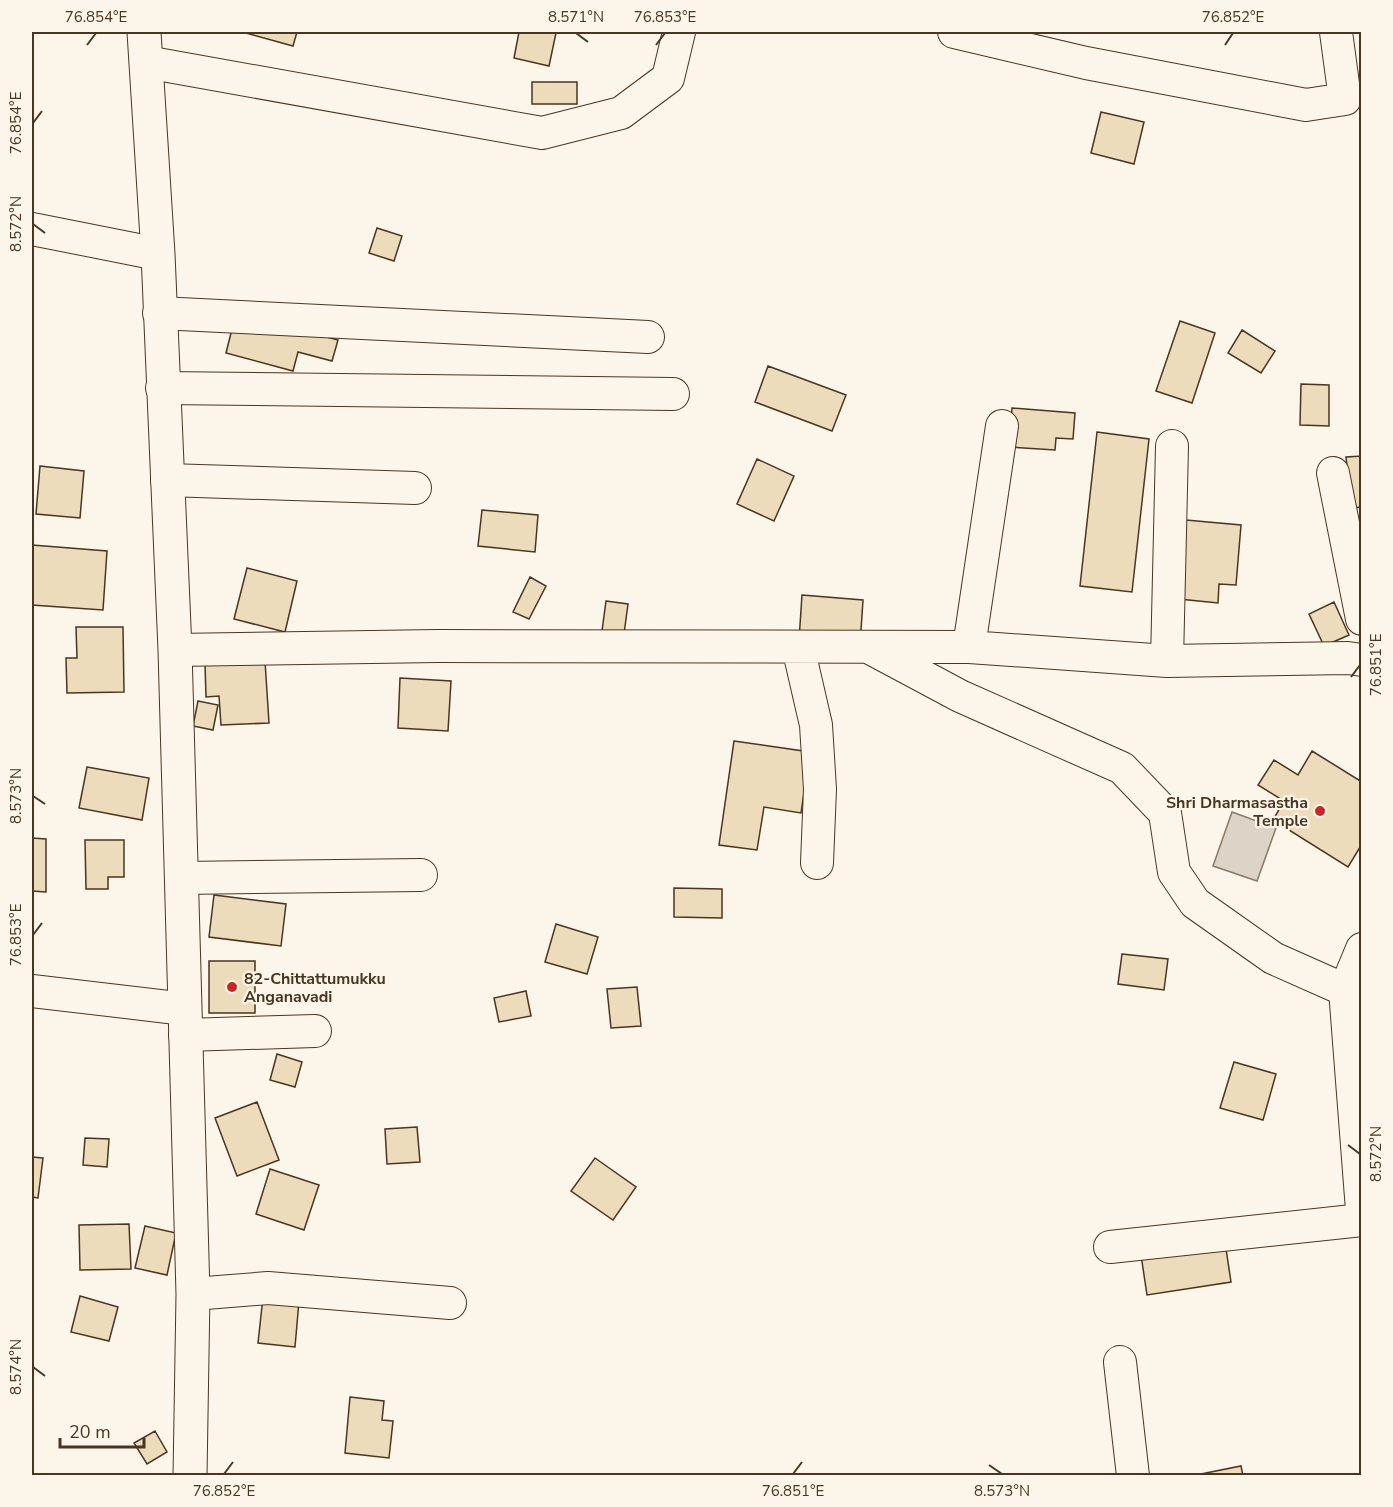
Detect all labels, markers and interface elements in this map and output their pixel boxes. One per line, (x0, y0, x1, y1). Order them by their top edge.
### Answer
text: 76.854°E (65, 7, 127, 27)
text: 8.571°N (548, 7, 604, 27)
text: 76.853°E (634, 7, 696, 27)
text: 76.852°E (1202, 7, 1264, 27)
text: 76.854°E (6, 92, 26, 154)
text: 8.572°N (6, 196, 26, 252)
text: 76.851°E (1366, 634, 1386, 696)
text: 8.573°N (6, 768, 26, 824)
place label: Shri Dharmasastha Temple (1166, 792, 1308, 832)
marker: Shri Dharmasastha Temple (1313, 804, 1327, 818)
text: 76.853°E (6, 904, 26, 966)
place label: 82-Chittattumukku Anganavadi (244, 968, 386, 1008)
marker: 82-Chittattumukku Anganavadi (225, 980, 239, 994)
text: 8.572°N (1366, 1126, 1386, 1182)
text: 8.574°N (6, 1339, 26, 1395)
scale bar (60, 1411, 144, 1449)
text: 20 m (69, 1420, 111, 1444)
text: 76.852°E (193, 1481, 255, 1501)
text: 76.851°E (762, 1481, 824, 1501)
text: 8.573°N (974, 1481, 1030, 1501)

